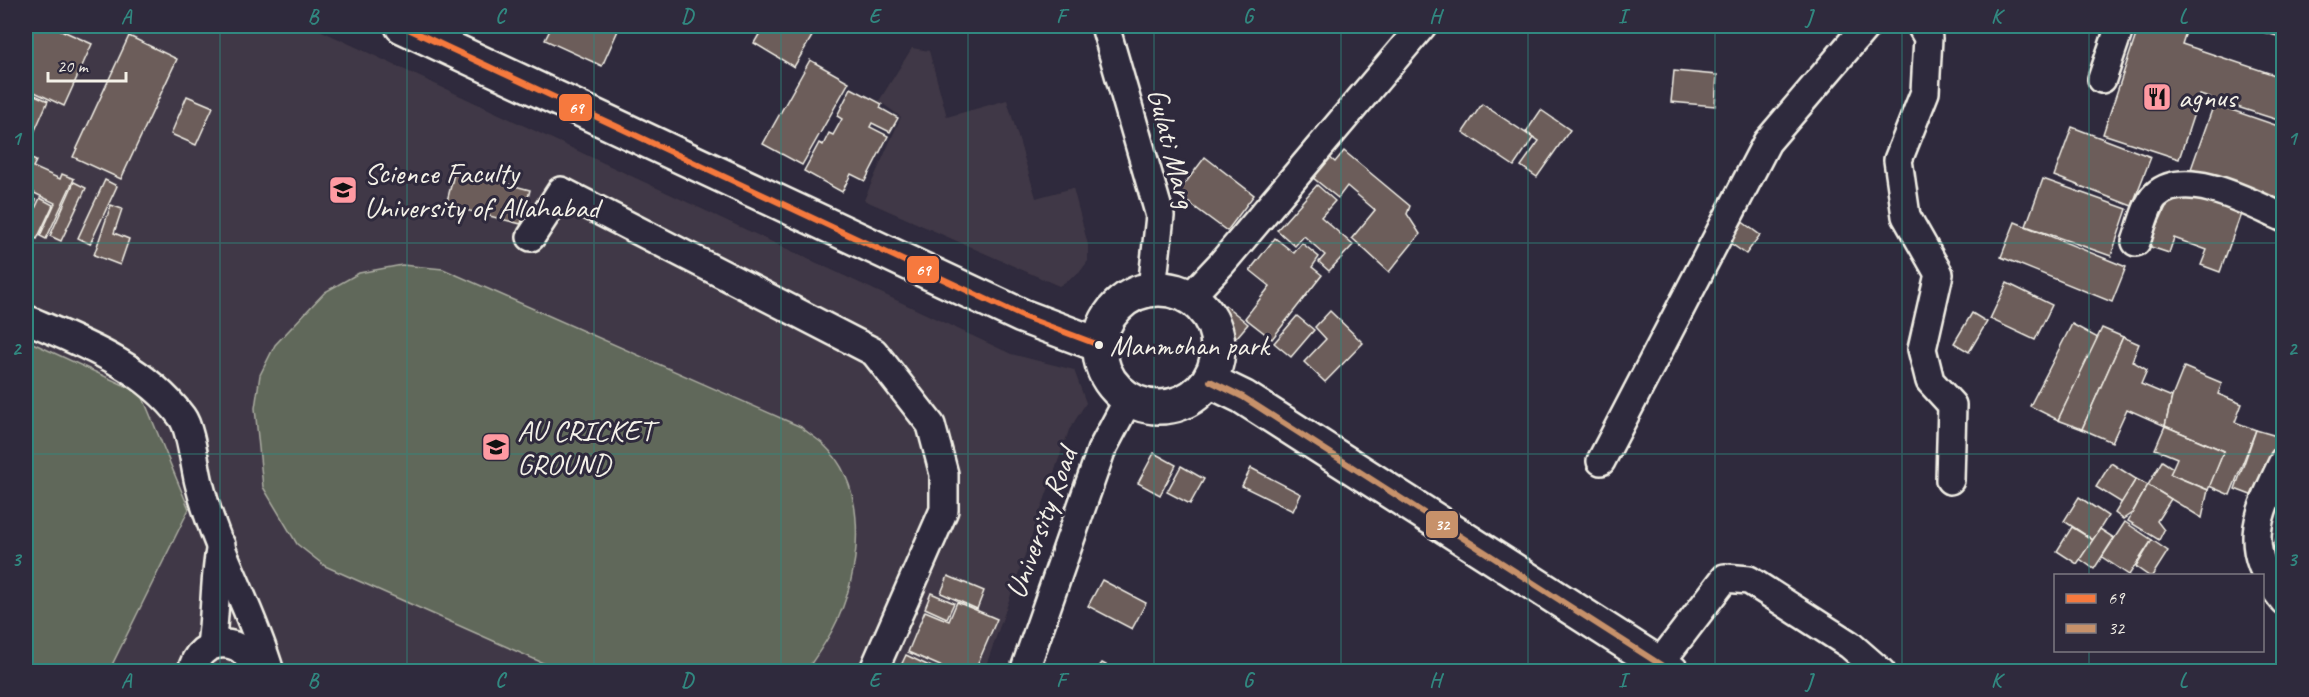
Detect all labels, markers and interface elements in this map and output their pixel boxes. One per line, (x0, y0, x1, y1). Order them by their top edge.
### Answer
text: A (121, 4, 133, 29)
text: B (308, 4, 320, 29)
text: C (495, 4, 507, 29)
text: D (681, 4, 695, 29)
text: E (869, 4, 883, 29)
text: F (1056, 4, 1070, 29)
text: G (1243, 4, 1256, 29)
text: H (1429, 4, 1444, 29)
text: I (1618, 4, 1631, 29)
text: J (1804, 4, 1816, 29)
text: K (1991, 4, 2005, 29)
text: L (2179, 4, 2189, 29)
scale bar (48, 45, 126, 83)
text: 20 m (57, 55, 90, 77)
place label: agnus (2178, 78, 2239, 116)
restaurant icon: agnus (2141, 81, 2173, 113)
street label: Gulati Marg (1139, 84, 1206, 213)
line badge: 69 (558, 93, 593, 122)
text: 69 (569, 98, 585, 118)
text: 1 (12, 126, 23, 151)
text: 1 (2288, 126, 2299, 151)
place label: Science Faculty University of Allahabad (364, 154, 603, 226)
school or university icon: Science Faculty University of Allahabad (327, 174, 359, 206)
line badge: 69 (906, 255, 940, 284)
text: 69 (916, 260, 932, 280)
place label: Manmohan park (1110, 328, 1271, 363)
text: 2 (12, 336, 23, 361)
text: 2 (2288, 336, 2299, 361)
marker: Manmohan park (1093, 339, 1105, 351)
place label: AU CRICKET GROUND (517, 411, 660, 483)
school or university icon: AU CRICKET GROUND (480, 431, 512, 463)
street label: University Road (996, 439, 1087, 604)
line badge: 32 (1425, 510, 1459, 539)
text: 32 (1435, 515, 1451, 535)
text: 3 (12, 547, 23, 572)
text: 3 (2288, 547, 2299, 572)
legend (2054, 574, 2264, 652)
text: 69 (2108, 587, 2126, 609)
text: 32 (2108, 617, 2126, 639)
text: A (121, 668, 133, 693)
text: B (308, 668, 320, 693)
text: C (495, 668, 507, 693)
text: D (681, 668, 695, 693)
text: E (869, 668, 883, 693)
text: F (1056, 668, 1070, 693)
text: G (1243, 668, 1256, 693)
text: H (1429, 668, 1444, 693)
text: I (1618, 668, 1631, 693)
text: J (1804, 668, 1816, 693)
text: K (1991, 668, 2005, 693)
text: L (2179, 668, 2189, 693)

